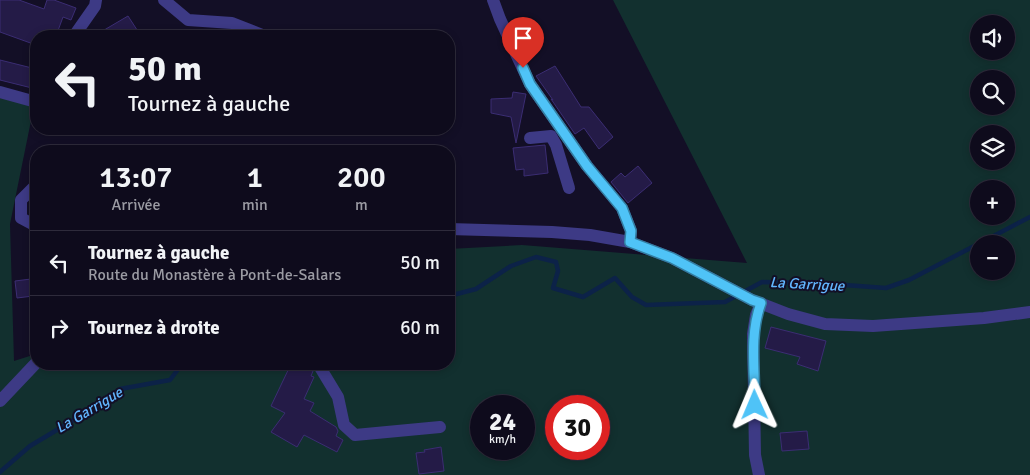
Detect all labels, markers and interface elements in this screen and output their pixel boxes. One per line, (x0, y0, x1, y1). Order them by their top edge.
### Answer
map controls (970, 15, 1015, 280)
button: sound (970, 15, 1015, 60)
pin (502, 17, 544, 68)
icon: arrive (509, 24, 537, 52)
text: 50 m (128, 47, 202, 90)
icon: left (45, 50, 110, 115)
button: search (970, 70, 1015, 115)
text: Tournez à gauche (128, 90, 290, 117)
button: layers (970, 125, 1015, 170)
text: 13:07 (99, 159, 173, 196)
text: 1 (247, 159, 263, 196)
text: 200 (337, 159, 386, 196)
button: + (970, 180, 1015, 225)
text: Arrivée (111, 195, 161, 215)
text: min (242, 195, 268, 215)
text: m (355, 195, 368, 215)
button: − (970, 235, 1015, 280)
text: Tournez à gauche (88, 241, 229, 265)
icon: left (45, 249, 73, 277)
text: 50 m (400, 251, 440, 275)
text: Route du Monastère à Pont-de-Salars (88, 265, 341, 285)
water label: La Garrigue (769, 273, 846, 295)
icon: right (45, 314, 73, 342)
text: Tournez à droite (88, 316, 220, 340)
text: 60 m (400, 316, 440, 340)
position arrow (728, 378, 780, 430)
water label: La Garrigue (52, 382, 127, 437)
speed limit sign: 30 (545, 395, 610, 460)
text: 24 (489, 406, 516, 437)
text: km/h (489, 432, 516, 447)

